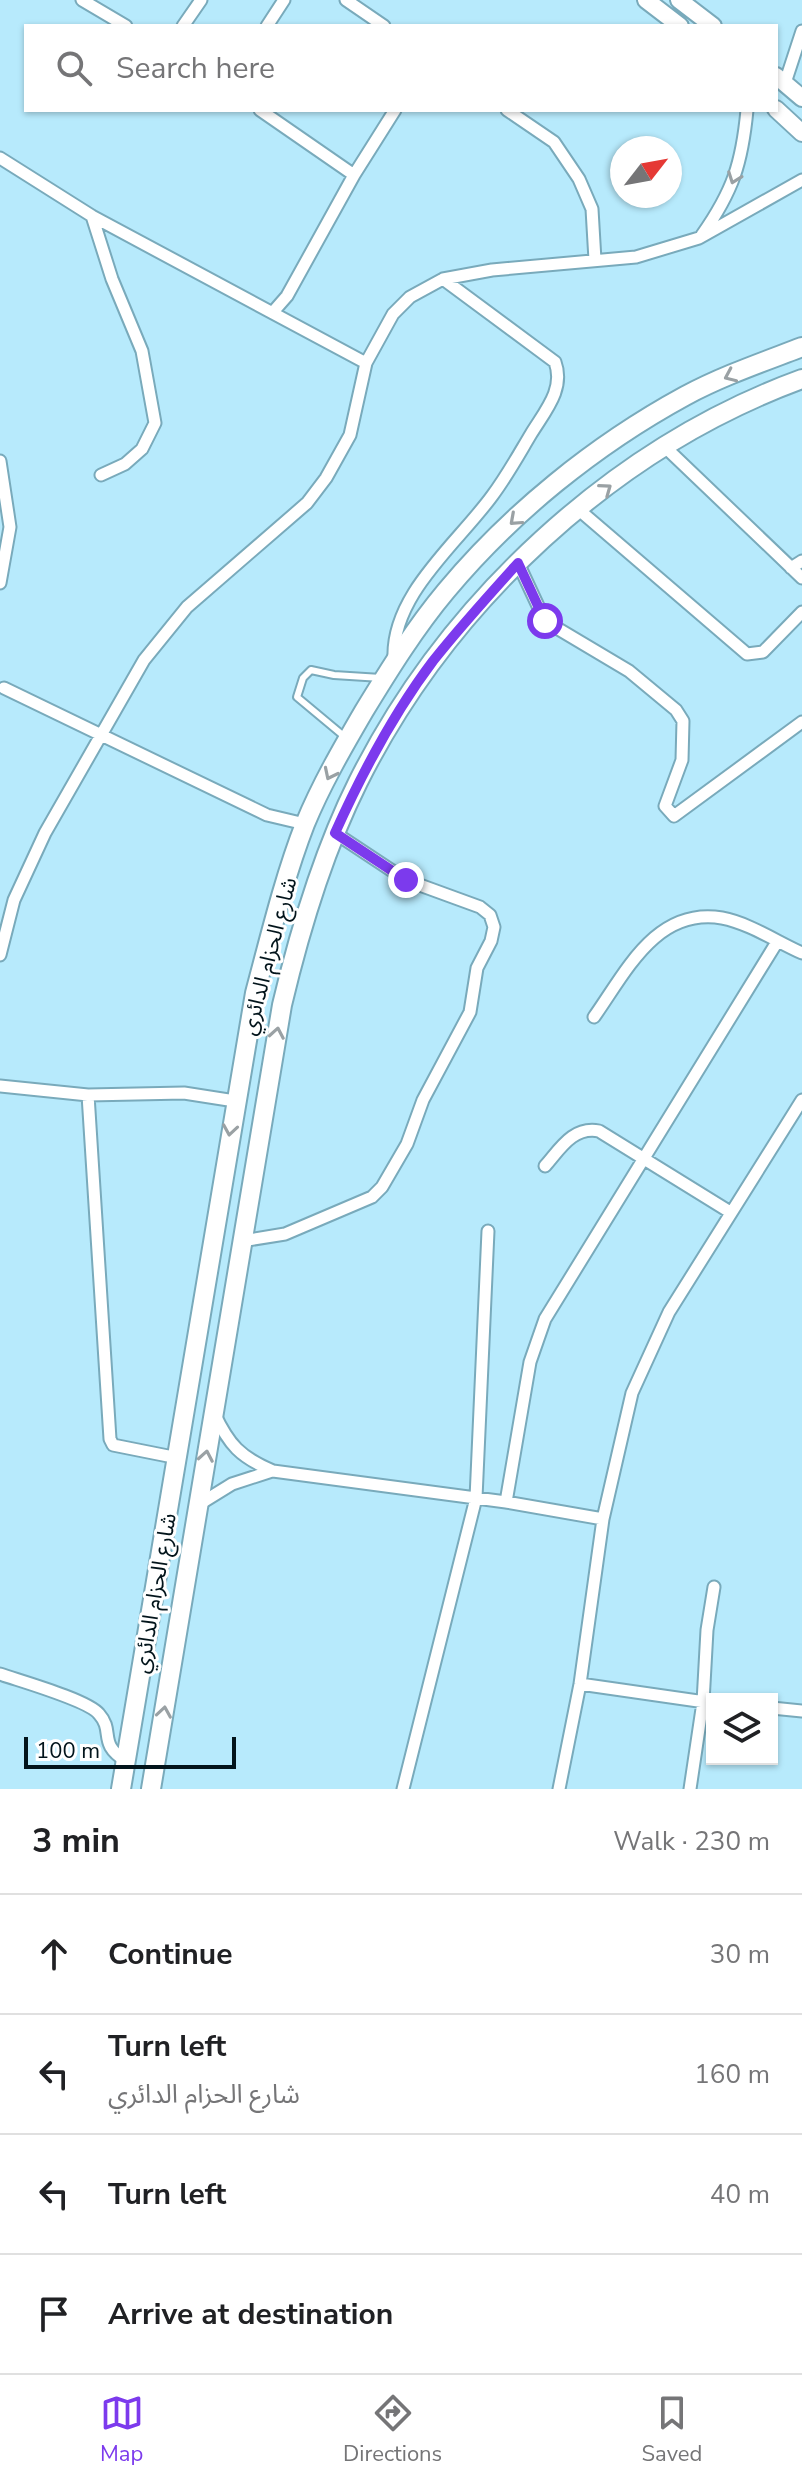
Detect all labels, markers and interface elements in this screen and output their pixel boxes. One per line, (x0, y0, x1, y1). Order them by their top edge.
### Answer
search box (24, 24, 778, 112)
icon: search (52, 46, 96, 90)
text: Search here (116, 48, 275, 89)
north arrow (610, 136, 682, 208)
one-way arrow (727, 170, 743, 184)
one-way arrow (723, 366, 738, 382)
one-way arrow (597, 484, 611, 499)
one-way arrow (509, 510, 524, 524)
route start (527, 603, 563, 639)
one-way arrow (324, 765, 339, 780)
route end (388, 862, 424, 898)
street label: شارع الحزام الدائري (233, 874, 306, 1039)
one-way arrow (267, 1027, 284, 1040)
one-way arrow (222, 1124, 239, 1137)
one-way arrow (197, 1449, 214, 1462)
street label: شارع الحزام الدائري (126, 1511, 185, 1676)
map controls (706, 1693, 778, 1765)
button: layers (706, 1693, 778, 1765)
one-way arrow (155, 1705, 172, 1719)
scale bar (24, 1733, 236, 1769)
text: 100 m (36, 1736, 100, 1766)
text: 3 min (32, 1818, 120, 1864)
text: Walk · 230 m (613, 1824, 770, 1859)
icon: ahead (32, 1932, 76, 1976)
text: Continue (108, 1934, 233, 1975)
text: 30 m (710, 1937, 770, 1972)
text: Turn left (108, 2026, 226, 2067)
icon: left (32, 2052, 76, 2096)
text: 160 m (694, 2057, 770, 2092)
text: شارع الحزام الدائري (108, 2077, 300, 2112)
icon: left (32, 2172, 76, 2216)
text: Turn left (108, 2174, 226, 2215)
text: 40 m (710, 2177, 770, 2212)
icon: arrive (32, 2292, 76, 2336)
text: Arrive at destination (108, 2294, 393, 2335)
tab: Map (100, 2391, 144, 2469)
tab: Directions (343, 2391, 442, 2469)
tab: Saved (642, 2391, 702, 2469)

